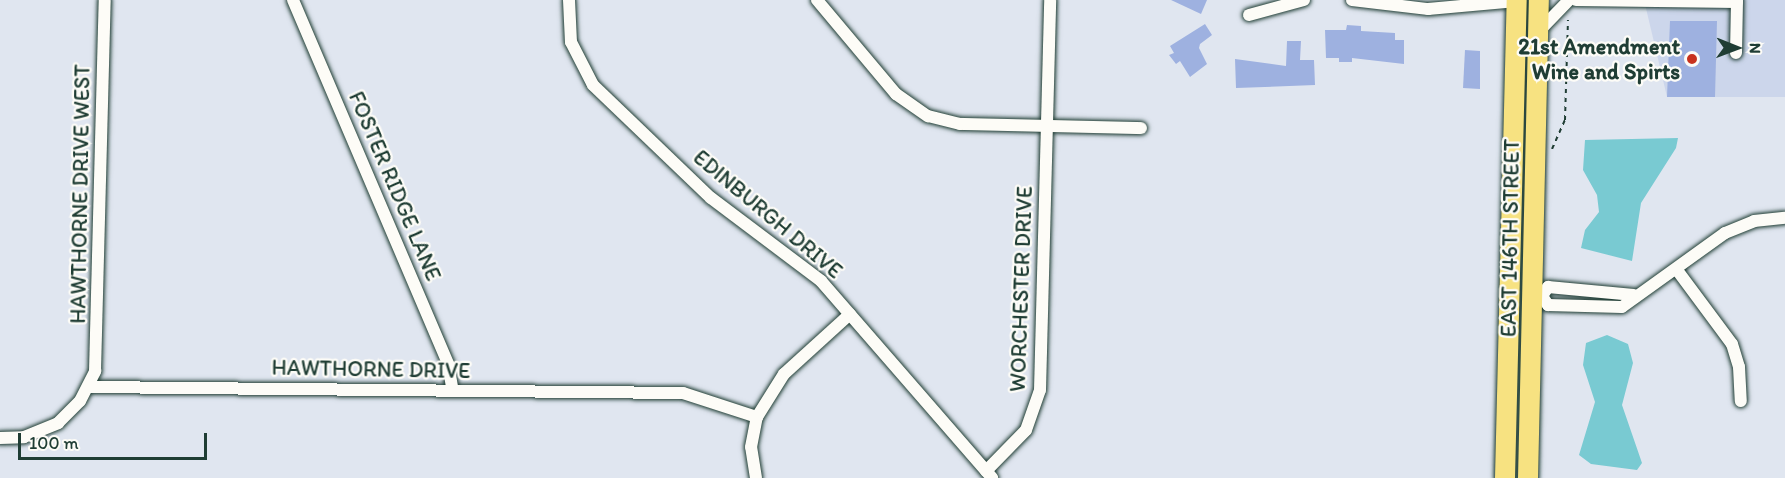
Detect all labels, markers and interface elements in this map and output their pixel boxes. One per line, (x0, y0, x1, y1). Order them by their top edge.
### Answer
north arrow (1707, 18, 1767, 78)
place label: 21st Amendment Wine and Spirts (1520, 33, 1680, 84)
text: N (1746, 43, 1765, 54)
marker: 21st Amendment Wine and Spirts (1685, 52, 1699, 66)
street label: HAWTHORNE DRIVE WEST (65, 64, 95, 324)
street label: FOSTER RIDGE LANE (343, 88, 447, 284)
street label: EAST 146TH STREET (1495, 139, 1525, 337)
street label: EDINBURGH DRIVE (688, 144, 848, 284)
street label: WORCHESTER DRIVE (1004, 185, 1038, 393)
street label: HAWTHORNE DRIVE (271, 354, 471, 384)
scale bar (21, 421, 210, 459)
text: 100 m (29, 432, 79, 454)

